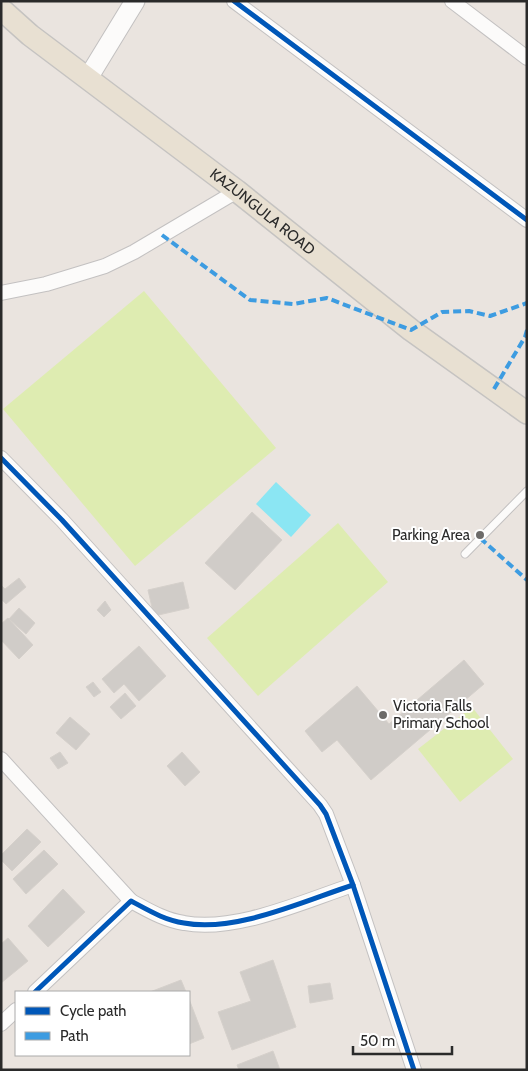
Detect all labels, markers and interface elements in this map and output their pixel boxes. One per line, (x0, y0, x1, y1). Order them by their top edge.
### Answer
street label: KAZUNGULA ROAD (206, 165, 319, 259)
place label: Parking Area (392, 526, 471, 544)
marker: Parking Area (474, 529, 486, 541)
place label: Victoria Falls Primary School (393, 697, 490, 732)
marker: Victoria Falls Primary School (377, 709, 389, 721)
legend (15, 991, 190, 1056)
text: Cycle path (60, 1002, 126, 1020)
scale bar (353, 1024, 452, 1056)
text: Path (60, 1027, 89, 1045)
text: 50 m (360, 1032, 395, 1050)

